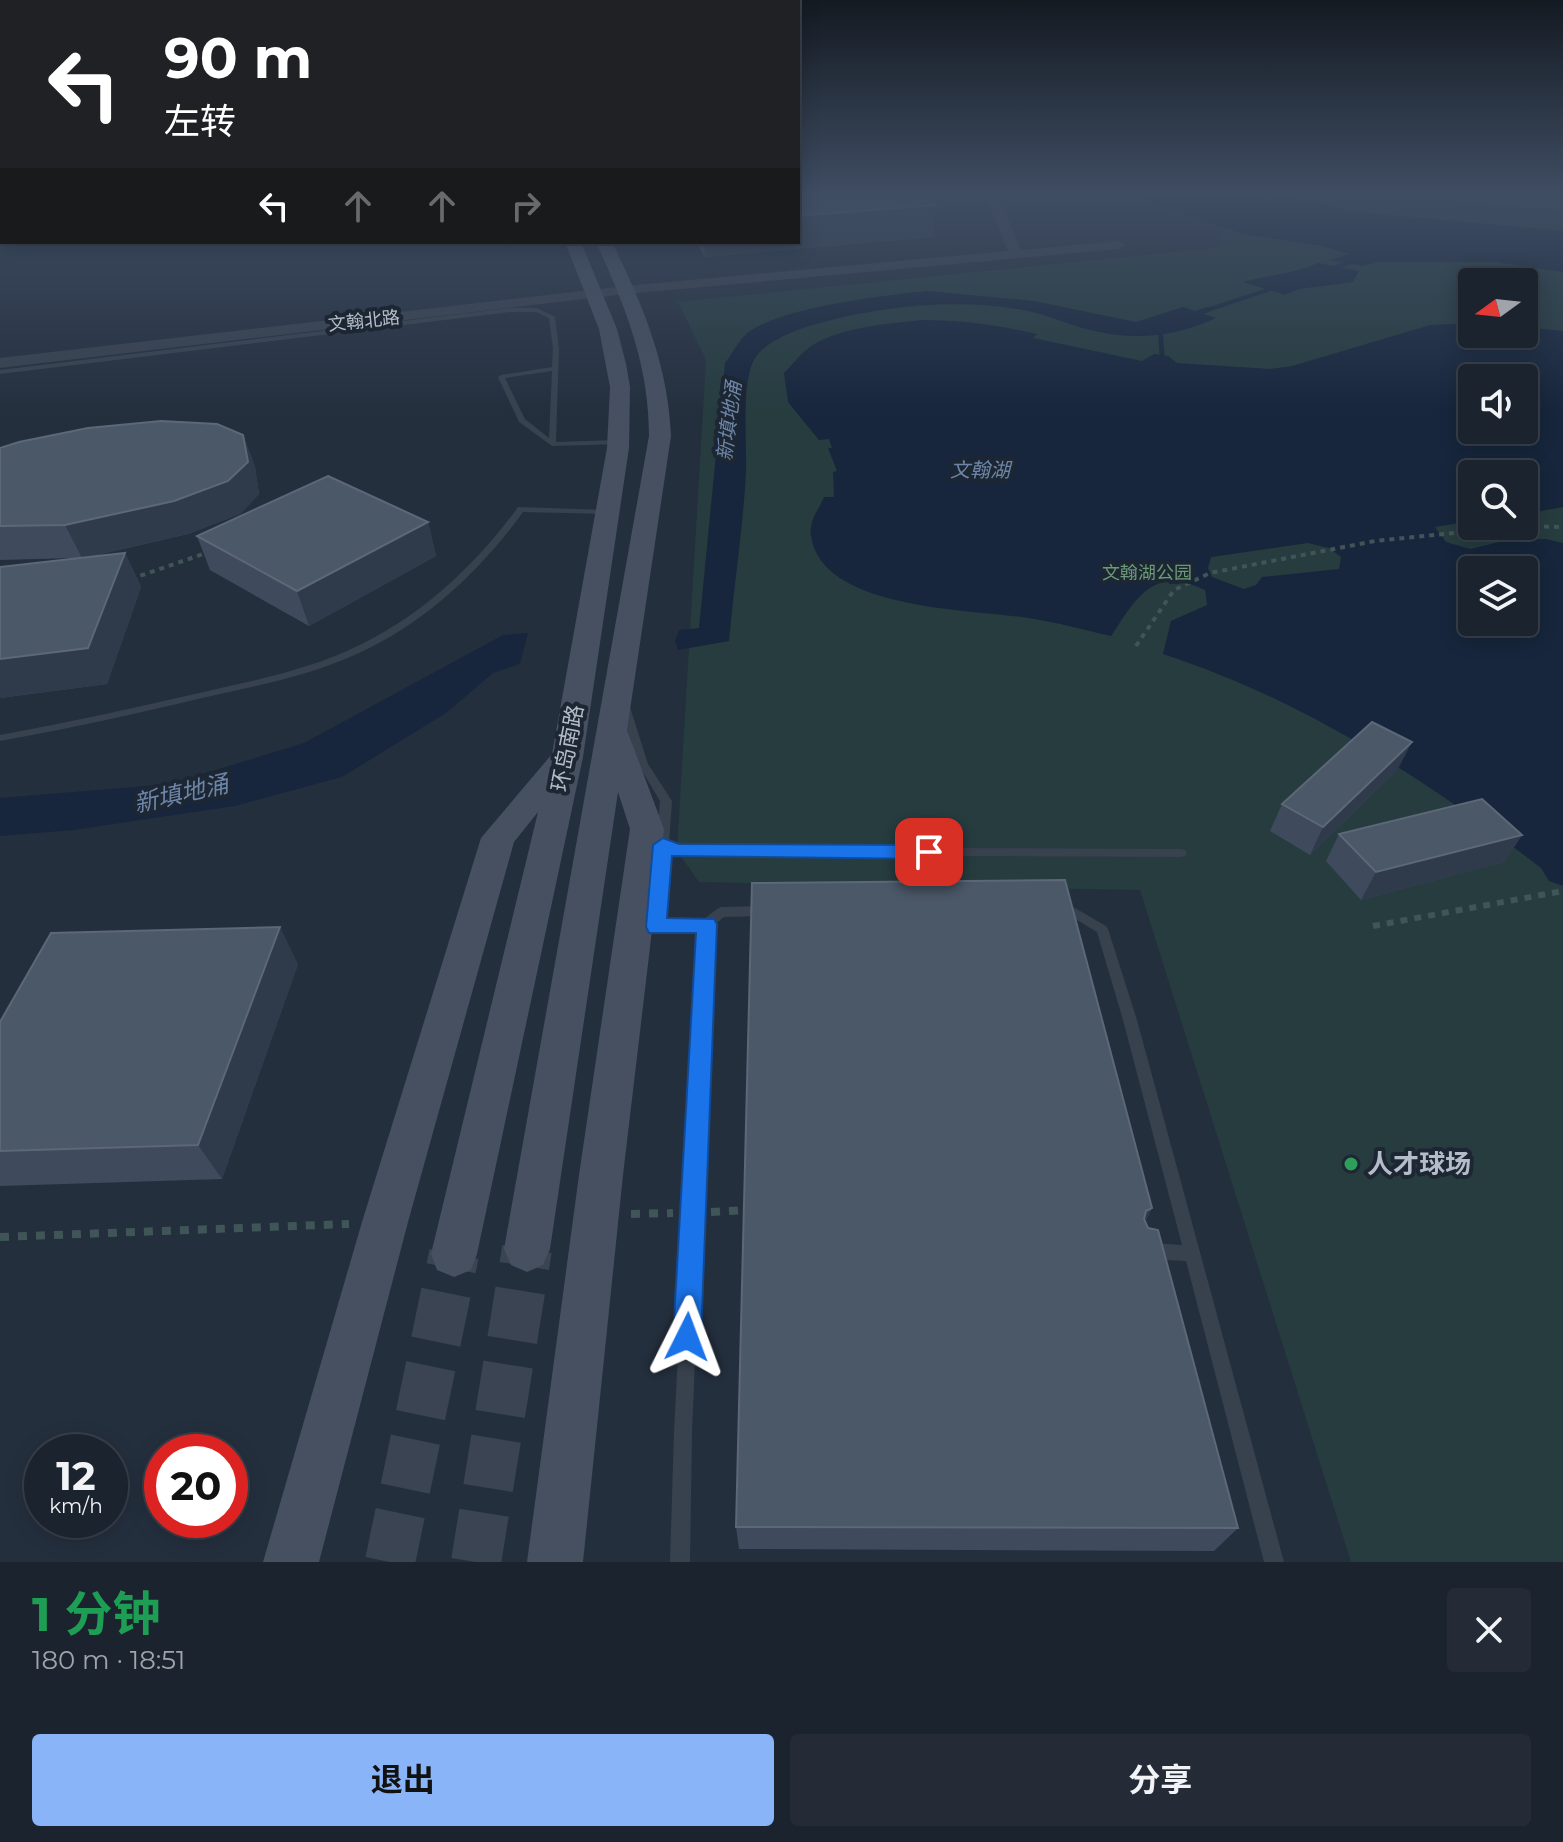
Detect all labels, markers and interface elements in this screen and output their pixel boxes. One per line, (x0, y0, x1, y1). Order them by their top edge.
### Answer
text: 90 m (164, 24, 312, 92)
icon: left (32, 32, 136, 136)
text: 左转 (164, 99, 236, 143)
icon: left (252, 184, 296, 228)
icon: ahead (336, 184, 380, 228)
icon: ahead (420, 184, 464, 228)
icon: right (504, 184, 548, 228)
north arrow (1458, 268, 1538, 348)
map controls (1458, 268, 1538, 636)
street label: 文翰北路 (327, 306, 401, 336)
button: sound (1458, 364, 1538, 444)
water label: 新填地涌 (712, 378, 746, 462)
water label: 文翰湖 (950, 458, 1013, 482)
button: search (1458, 460, 1538, 540)
button: layers (1458, 556, 1538, 636)
park label: 文翰湖公园 (1102, 562, 1192, 584)
street label: 环岛南路 (546, 702, 589, 794)
water label: 新填地涌 (131, 768, 234, 818)
pin (895, 818, 963, 886)
icon: arrive (907, 830, 951, 874)
place label: 人才球场 (1367, 1148, 1471, 1180)
marker: 人才球场 (1342, 1155, 1360, 1173)
position arrow (645, 1295, 729, 1379)
speed limit sign: 20 (144, 1434, 248, 1538)
text: 12 (56, 1451, 96, 1500)
text: km/h (49, 1494, 103, 1518)
text: 1 分钟 (32, 1585, 160, 1643)
button: close (1447, 1588, 1531, 1672)
text: 180 m · 18:51 (32, 1644, 185, 1676)
button: 退出 (32, 1734, 774, 1826)
button: 分享 (790, 1734, 1531, 1826)

